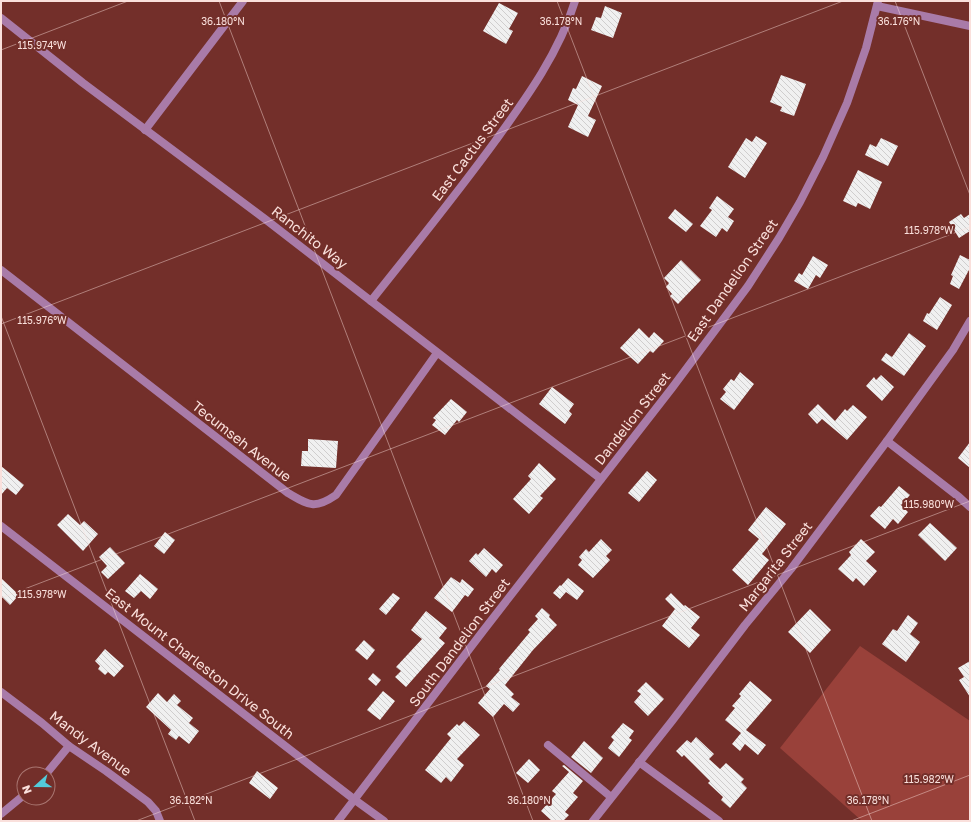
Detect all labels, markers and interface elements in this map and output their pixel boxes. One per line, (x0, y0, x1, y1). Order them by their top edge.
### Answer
text: 36.180°N (201, 15, 245, 27)
text: 36.178°N (540, 15, 582, 27)
text: 36.176°N (878, 15, 920, 27)
text: 115.974°W (18, 39, 67, 51)
street label: East Cactus Street (428, 94, 516, 204)
street label: Ranchito Way (269, 202, 352, 272)
street label: East Dandelion Street (683, 215, 781, 345)
text: 115.978°W (904, 224, 954, 236)
text: 115.976°W (17, 314, 67, 326)
street label: Dandelion Street (590, 368, 674, 468)
street label: Tecumseh Avenue (189, 397, 295, 485)
text: 115.980°W (904, 498, 955, 510)
street label: Margarita Street (735, 518, 815, 614)
street label: South Dandelion Street (405, 574, 513, 710)
street label: East Mount Charleston Drive South (102, 584, 298, 742)
text: 115.978°W (17, 588, 67, 600)
street label: Mandy Avenue (47, 707, 135, 779)
north arrow (16, 766, 56, 806)
text: 115.982°W (904, 773, 954, 785)
text: N (19, 784, 34, 796)
text: 36.182°N (169, 794, 213, 806)
text: 36.180°N (507, 794, 551, 806)
text: 36.178°N (847, 794, 889, 806)

